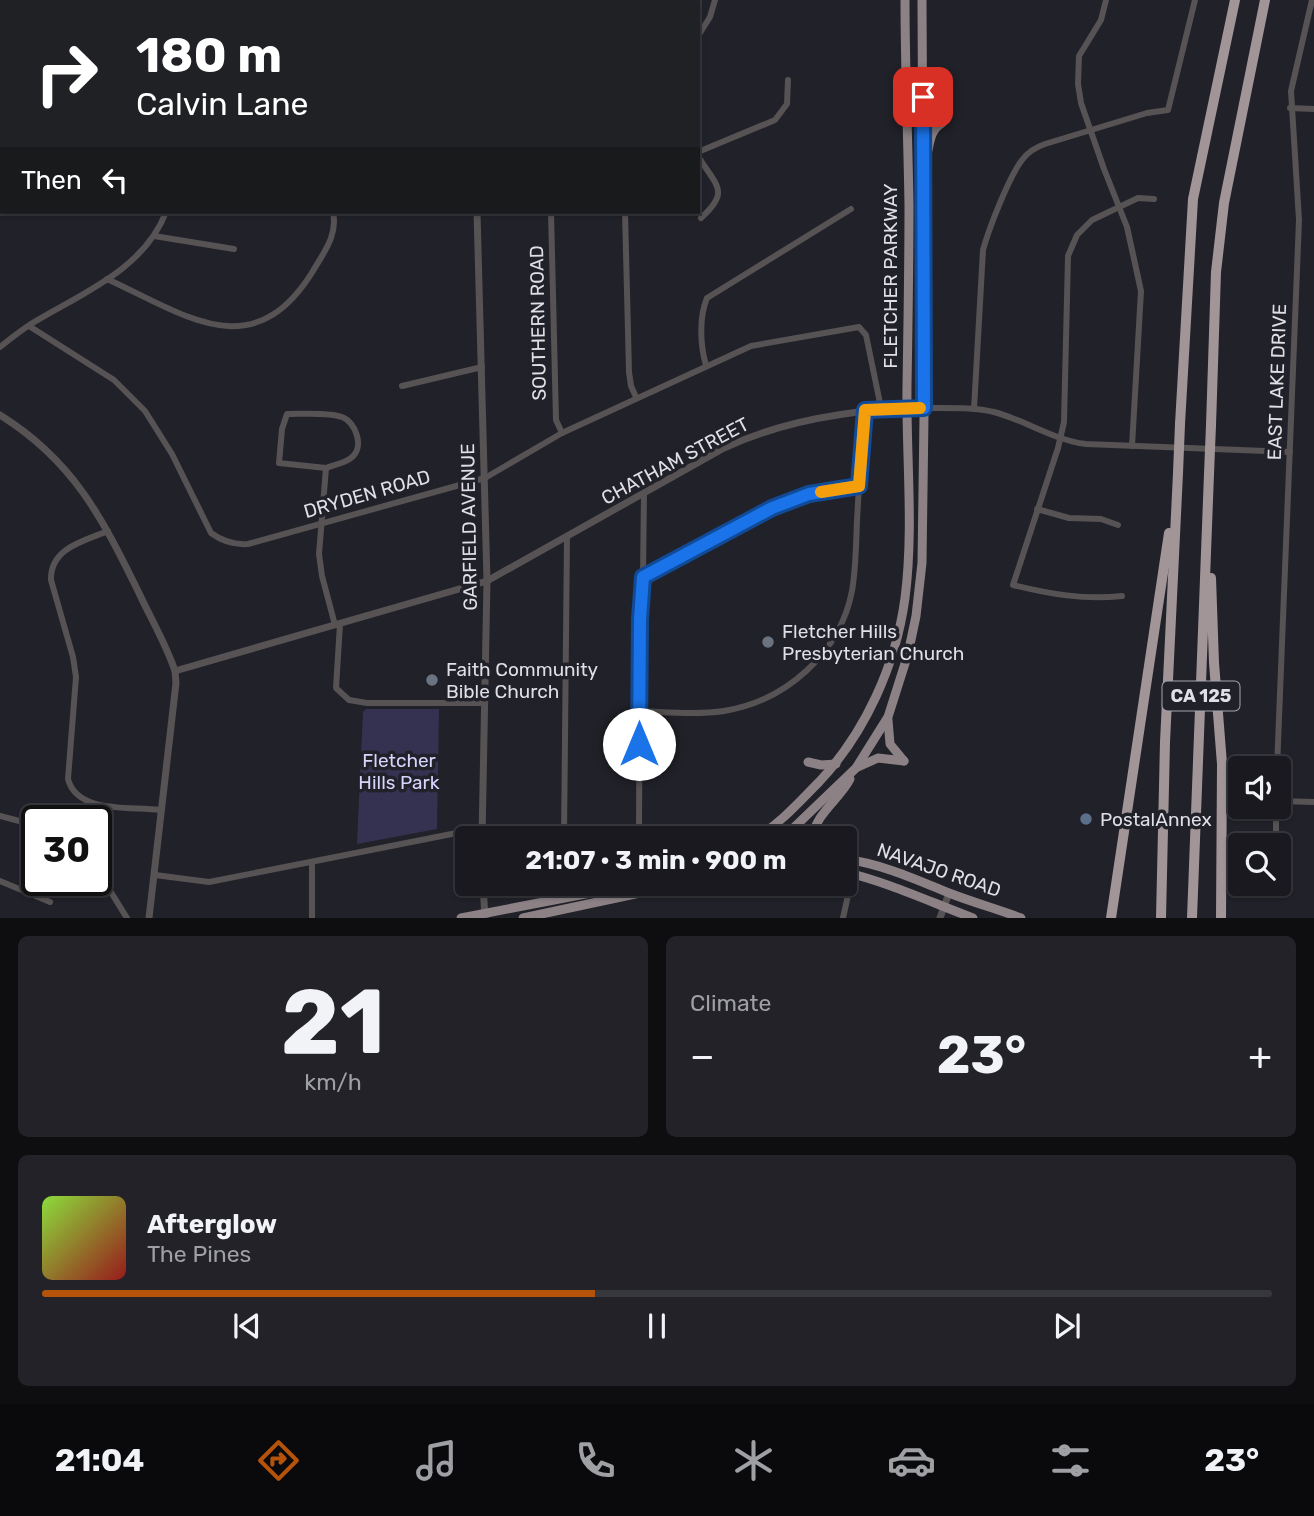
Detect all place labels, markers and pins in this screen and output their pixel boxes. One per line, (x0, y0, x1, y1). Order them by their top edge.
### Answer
pin (893, 67, 953, 127)
place label: Fletcher Hills Presbyterian Church (782, 620, 964, 665)
marker: Fletcher Hills Presbyterian Church (760, 634, 776, 650)
place label: Faith Community Bible Church (446, 658, 598, 703)
marker: Faith Community Bible Church (424, 672, 440, 688)
place label: PostalAnnex (1100, 808, 1212, 831)
marker: PostalAnnex (1078, 811, 1094, 827)

